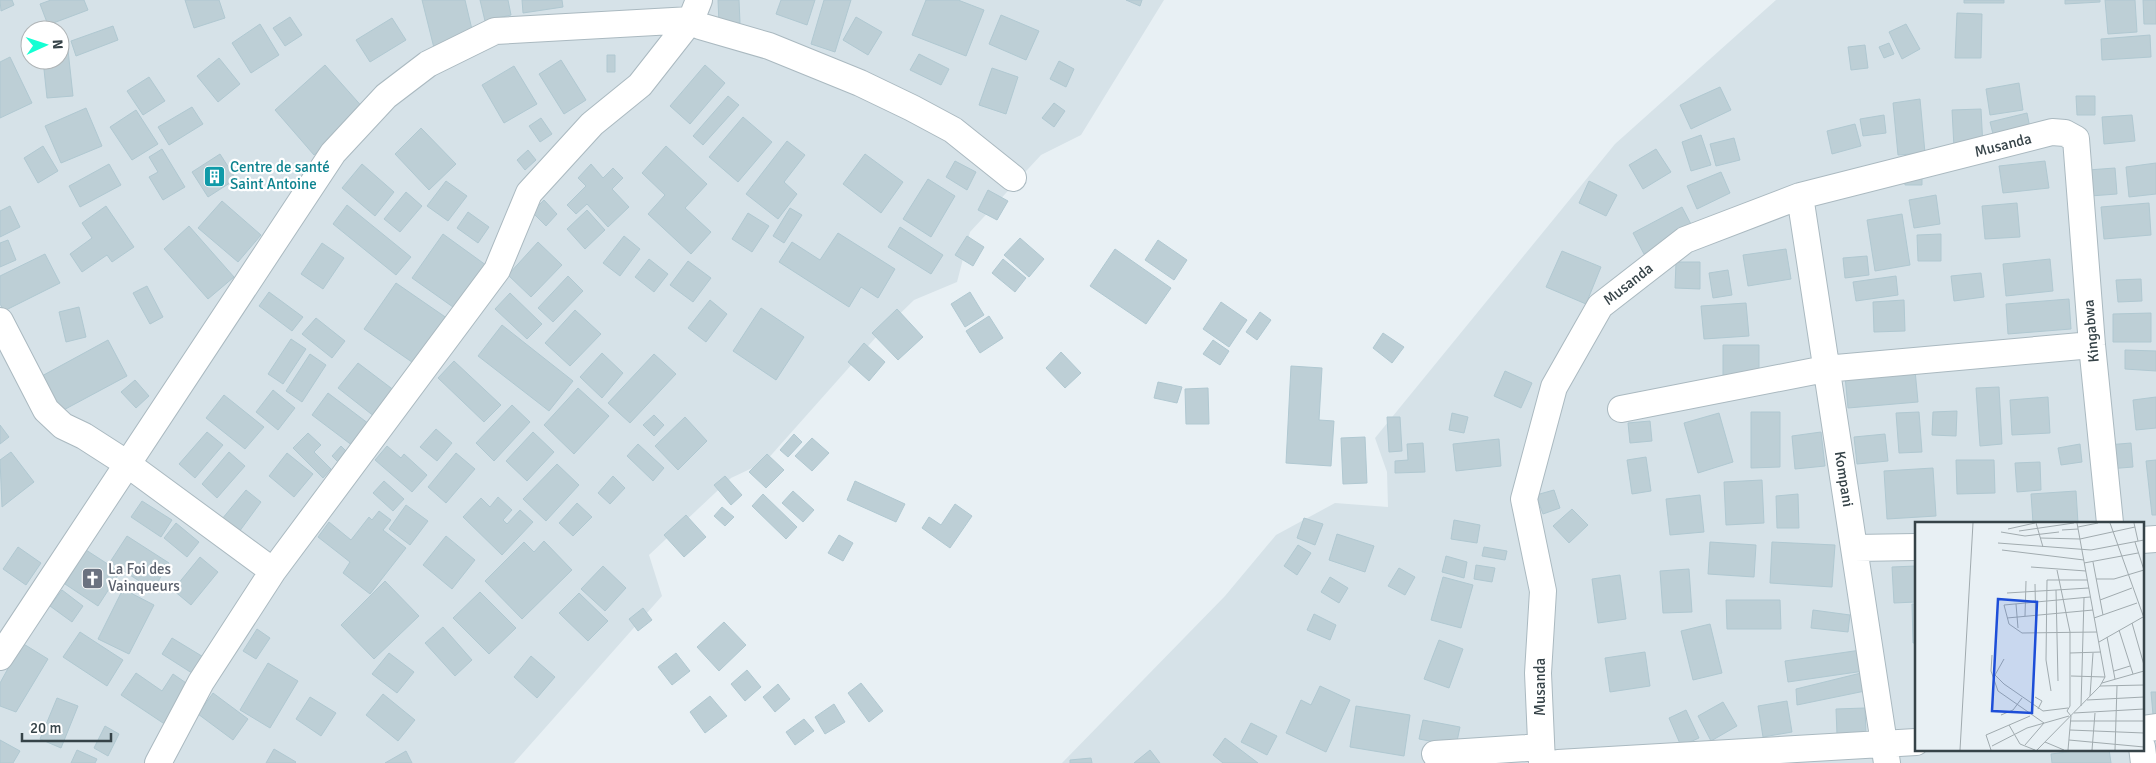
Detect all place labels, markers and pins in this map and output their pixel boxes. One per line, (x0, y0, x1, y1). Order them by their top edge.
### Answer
place label: Centre de santé Saint Antoine (230, 158, 330, 193)
building icon: Centre de santé Saint Antoine (202, 164, 226, 188)
place label: La Foi des Vainqueurs (108, 560, 180, 595)
church icon: La Foi des Vainqueurs (80, 566, 104, 590)

